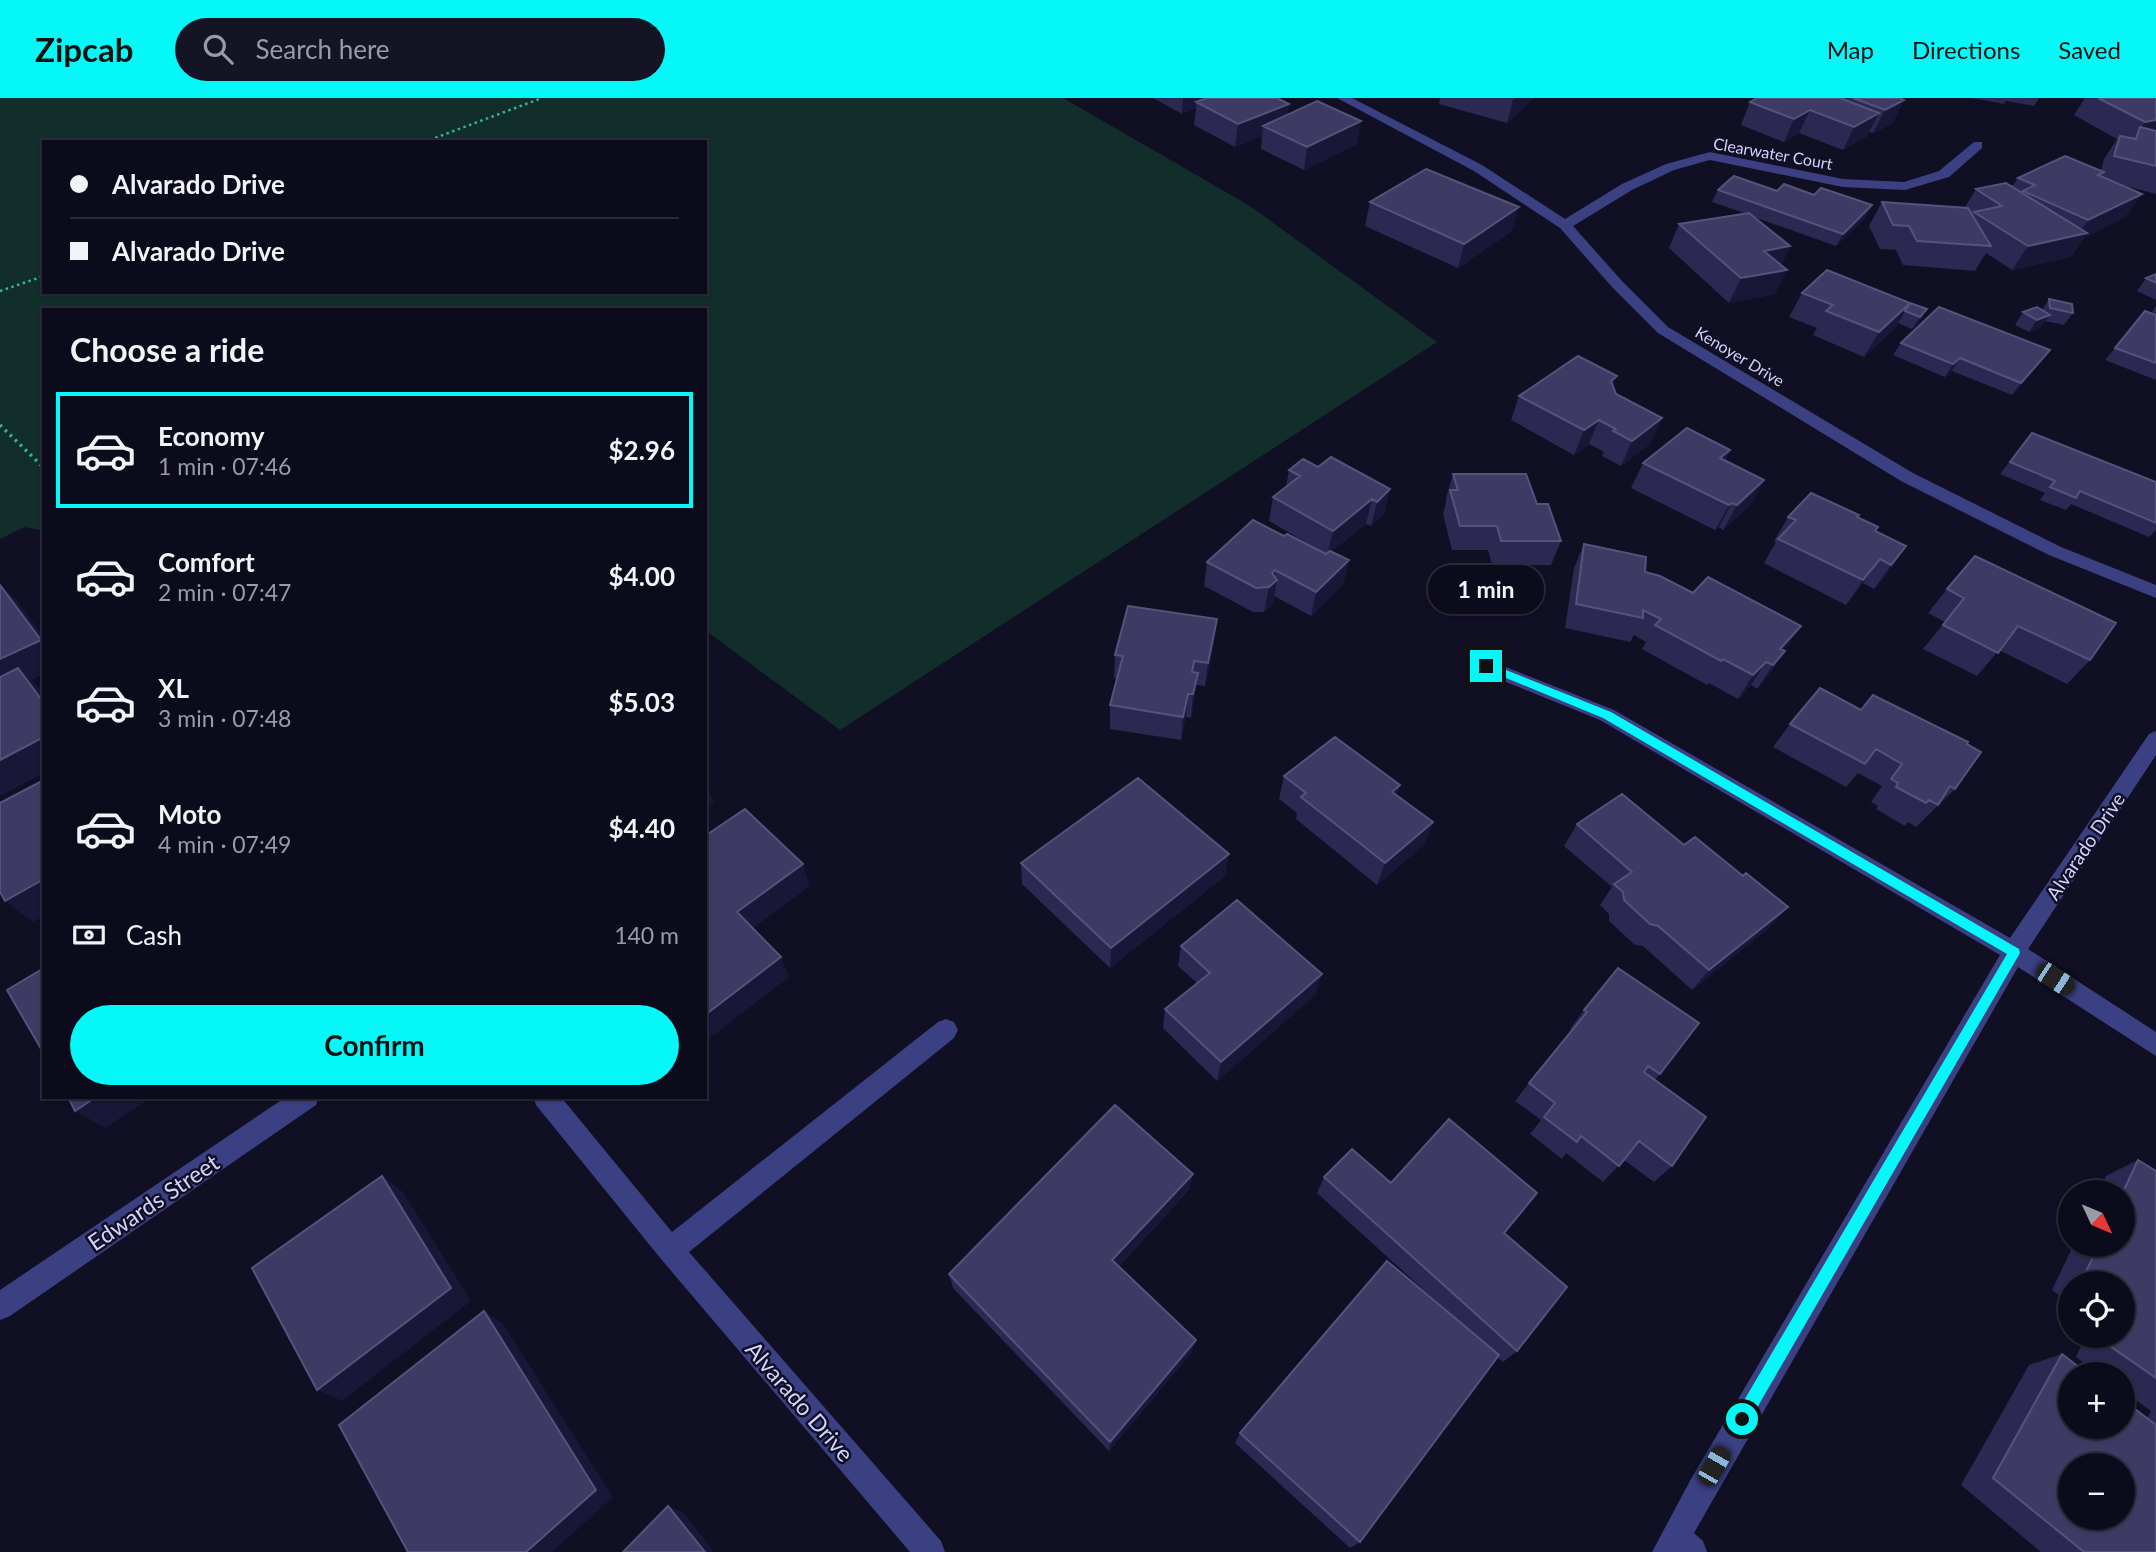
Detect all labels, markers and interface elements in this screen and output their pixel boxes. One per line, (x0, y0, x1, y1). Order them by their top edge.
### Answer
search box (175, 18, 665, 81)
text: Zipcab (35, 29, 133, 69)
icon: search (199, 30, 237, 68)
text: Search here (255, 33, 390, 65)
text: Map (1827, 35, 1874, 64)
text: Directions (1912, 35, 2020, 64)
text: Saved (2058, 35, 2121, 64)
street label: Clearwater Court (1712, 133, 1834, 173)
text: Alvarado Drive (112, 168, 285, 200)
text: Alvarado Drive (112, 235, 285, 267)
street label: Kenoyer Drive (1692, 322, 1788, 390)
text: Choose a ride (70, 330, 264, 369)
icon: car (74, 419, 137, 482)
text: Economy (158, 420, 264, 452)
text: $2.96 (609, 434, 675, 466)
text: 1 min · 07:46 (158, 452, 291, 480)
icon: car (74, 545, 137, 608)
text: Comfort (158, 546, 255, 578)
text: $4.00 (609, 560, 675, 592)
callout: 1 min (1428, 564, 1544, 614)
text: 1 min (1457, 575, 1515, 603)
text: 2 min · 07:47 (158, 578, 291, 606)
route end (1470, 650, 1502, 682)
icon: car (74, 671, 137, 734)
text: XL (158, 672, 189, 704)
text: $5.03 (609, 686, 675, 718)
text: 3 min · 07:48 (158, 704, 291, 732)
street label: Alvarado Drive (2041, 788, 2129, 904)
icon: car (74, 797, 137, 860)
text: Moto (158, 798, 221, 830)
text: $4.40 (609, 812, 675, 844)
text: 4 min · 07:49 (158, 830, 291, 858)
icon: cash (70, 916, 108, 954)
text: Cash (126, 919, 182, 951)
text: 140 m (614, 921, 679, 949)
car (2032, 959, 2079, 999)
button: Confirm (70, 1005, 679, 1085)
street label: Edwards Street (82, 1147, 225, 1256)
north arrow (2058, 1180, 2135, 1256)
map controls (2058, 1180, 2135, 1530)
button: locate (2058, 1271, 2135, 1348)
street label: Alvarado Drive (740, 1335, 860, 1467)
button: + (2058, 1362, 2135, 1439)
route start (1726, 1403, 1758, 1435)
car (1695, 1443, 1734, 1489)
button: − (2058, 1453, 2135, 1530)

